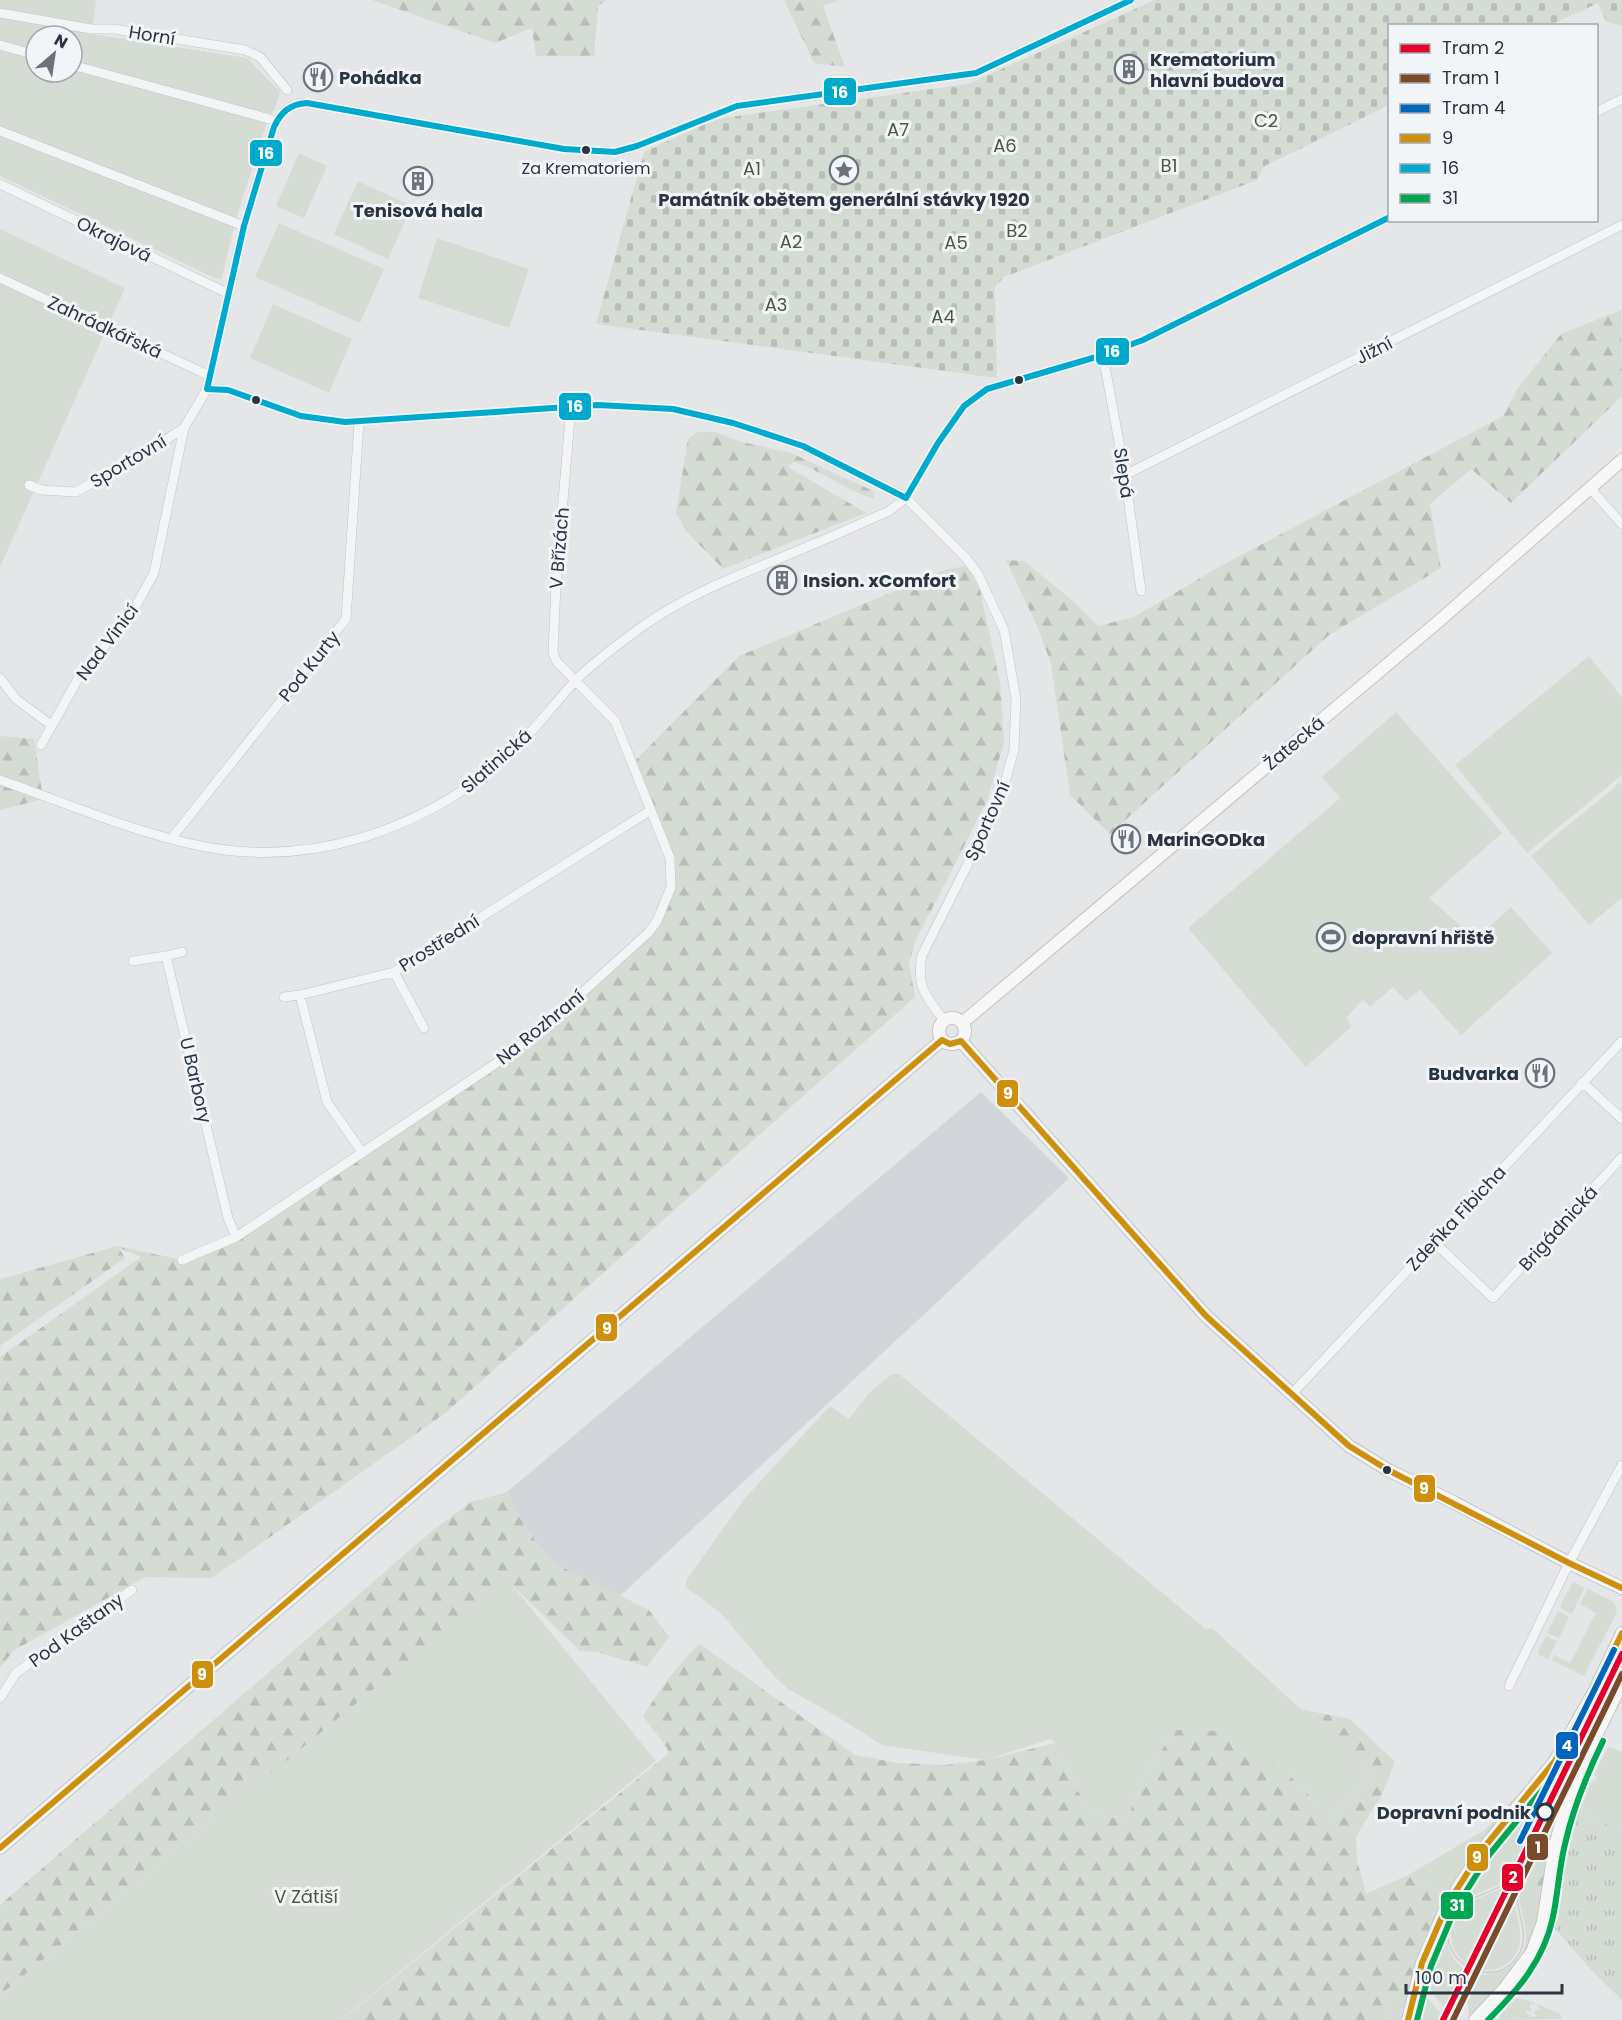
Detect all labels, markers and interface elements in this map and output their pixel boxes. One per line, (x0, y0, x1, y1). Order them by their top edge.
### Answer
street label: Horní (127, 19, 177, 51)
north arrow (24, 24, 84, 84)
legend (1388, 24, 1598, 222)
text: N (50, 28, 72, 54)
text: Tram 2 (1442, 35, 1504, 60)
place label: Krematorium hlavní budova (1150, 47, 1284, 93)
building icon: Krematorium hlavní budova (1113, 53, 1145, 85)
restaurant icon: Pohádka (302, 61, 334, 93)
place label: Pohádka (339, 65, 422, 90)
text: Tram 1 (1442, 65, 1500, 90)
line badge: 16 (823, 77, 857, 106)
text: 16 (832, 81, 848, 104)
text: Tram 4 (1442, 95, 1505, 120)
park label: C2 (1254, 108, 1278, 133)
park label: A7 (887, 117, 909, 142)
text: 9 (1442, 125, 1453, 150)
park label: A6 (993, 133, 1017, 158)
line badge: 16 (249, 139, 283, 167)
text: 16 (258, 142, 274, 165)
marker: Za Krematoriem (580, 144, 592, 156)
park label: B1 (1161, 153, 1177, 178)
place icon: Památník obětem generální stávky 1920 (828, 154, 860, 186)
text: 16 (1442, 155, 1459, 180)
park label: A1 (743, 156, 761, 181)
place label: Za Krematoriem (522, 157, 650, 180)
building icon: Tenisová hala (402, 165, 434, 197)
text: 31 (1442, 185, 1458, 210)
place label: Památník obětem generální stávky 1920 (658, 187, 1030, 212)
place label: Tenisová hala (353, 198, 483, 223)
street label: Okrajová (72, 210, 156, 268)
park label: B2 (1006, 218, 1028, 243)
park label: A2 (780, 229, 802, 254)
park label: A5 (944, 230, 968, 255)
street label: Zahrádkářská (44, 290, 166, 364)
park label: A3 (765, 292, 787, 317)
park label: A4 (931, 304, 955, 329)
street label: Jižní (1351, 330, 1397, 370)
line badge: 16 (1095, 337, 1130, 366)
text: 16 (1104, 340, 1120, 363)
unlabelled marker (1013, 374, 1025, 386)
line badge: 16 (558, 392, 592, 421)
unlabelled marker (250, 394, 262, 406)
text: 16 (567, 395, 583, 418)
street label: Sportovní (85, 428, 171, 494)
street label: Slepá (1108, 446, 1140, 500)
street label: V Břízách (543, 506, 575, 590)
building icon: Insion. xComfort (766, 564, 798, 596)
place label: Insion. xComfort (803, 568, 956, 593)
street label: Nad Vinicí (70, 599, 144, 685)
street label: Pod Kurty (273, 625, 345, 707)
street label: Žatecká (1258, 710, 1330, 776)
street label: Slatinická (455, 723, 537, 799)
street label: Sportovní (958, 777, 1016, 865)
restaurant icon: MarinGODka (1110, 823, 1142, 855)
place label: MarinGODka (1147, 827, 1265, 852)
street label: Prostřední (394, 908, 484, 978)
sports icon: dopravní hřiště (1315, 921, 1347, 953)
place label: dopravní hřiště (1352, 925, 1494, 950)
street label: Na Rozhraní (491, 984, 589, 1070)
street label: U Barbory (174, 1035, 218, 1125)
restaurant icon: Budvarka (1524, 1057, 1556, 1089)
place label: Budvarka (1428, 1061, 1519, 1086)
line badge: 9 (996, 1079, 1019, 1108)
text: 9 (1003, 1082, 1013, 1105)
street label: Zdeňka Fibicha (1401, 1160, 1511, 1276)
street label: Brigádnická (1513, 1180, 1603, 1276)
line badge: 9 (595, 1313, 618, 1342)
text: 9 (602, 1317, 612, 1340)
unlabelled marker (1381, 1464, 1393, 1476)
line badge: 9 (1413, 1474, 1436, 1503)
text: 9 (1419, 1477, 1429, 1500)
street label: Pod Kaštany (23, 1587, 129, 1673)
line badge: 9 (191, 1660, 214, 1689)
text: 9 (197, 1663, 207, 1686)
line badge: 4 (1555, 1731, 1579, 1760)
text: 4 (1562, 1734, 1573, 1757)
place label: Dopravní podnik (1377, 1800, 1532, 1825)
marker: Dopravní podnik (1536, 1803, 1554, 1821)
line badge: 1 (1526, 1833, 1549, 1861)
text: 1 (1535, 1836, 1541, 1859)
line badge: 9 (1466, 1843, 1489, 1872)
text: 9 (1472, 1846, 1482, 1869)
line badge: 2 (1501, 1863, 1524, 1892)
text: 2 (1508, 1866, 1518, 1889)
park label: V Zátiší (274, 1884, 338, 1909)
line badge: 31 (1440, 1891, 1474, 1920)
text: 31 (1449, 1894, 1465, 1917)
scale bar (1406, 1957, 1562, 1995)
text: 100 m (1415, 1965, 1467, 1990)

